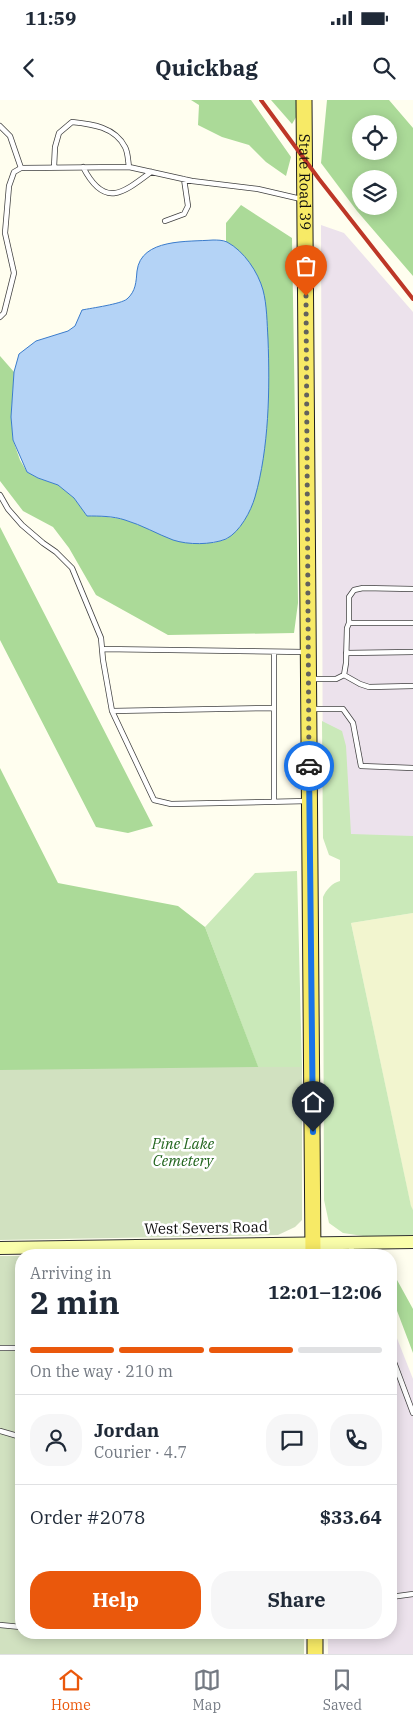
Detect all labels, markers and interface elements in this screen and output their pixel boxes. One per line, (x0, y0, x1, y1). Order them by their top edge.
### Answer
text: 11:59 (25, 6, 76, 30)
text: Quickbag (155, 53, 258, 82)
icon: back (15, 54, 43, 82)
icon: search (370, 54, 398, 82)
map controls (352, 115, 397, 215)
button: locate (352, 115, 397, 160)
street label: State Road 39 (295, 134, 315, 230)
button: layers (352, 170, 397, 215)
pin (285, 245, 327, 296)
icon: bag (292, 252, 320, 280)
courier (284, 741, 334, 791)
icon: car (295, 752, 323, 780)
pin (292, 1081, 334, 1132)
icon: home (299, 1088, 327, 1116)
park label: Pine Lake Cemetery (151, 1134, 215, 1170)
street label: West Severs Road (144, 1217, 268, 1238)
text: Arriving in (30, 1263, 112, 1283)
text: 12:01–12:06 (268, 1280, 382, 1304)
text: 2 min (30, 1281, 120, 1323)
text: On the way · 210 m (30, 1361, 173, 1381)
button: person (30, 1414, 82, 1466)
button: chat (266, 1414, 318, 1466)
button: phone (330, 1414, 382, 1466)
text: Jordan (94, 1418, 159, 1442)
text: Courier · 4.7 (94, 1442, 187, 1462)
text: Order #2078 (30, 1505, 145, 1529)
text: $33.64 (320, 1505, 382, 1529)
button: Help (30, 1571, 201, 1629)
button: Share (211, 1571, 382, 1629)
tab: Home (51, 1666, 91, 1714)
tab: Map (193, 1666, 221, 1714)
tab: Saved (323, 1666, 362, 1714)

